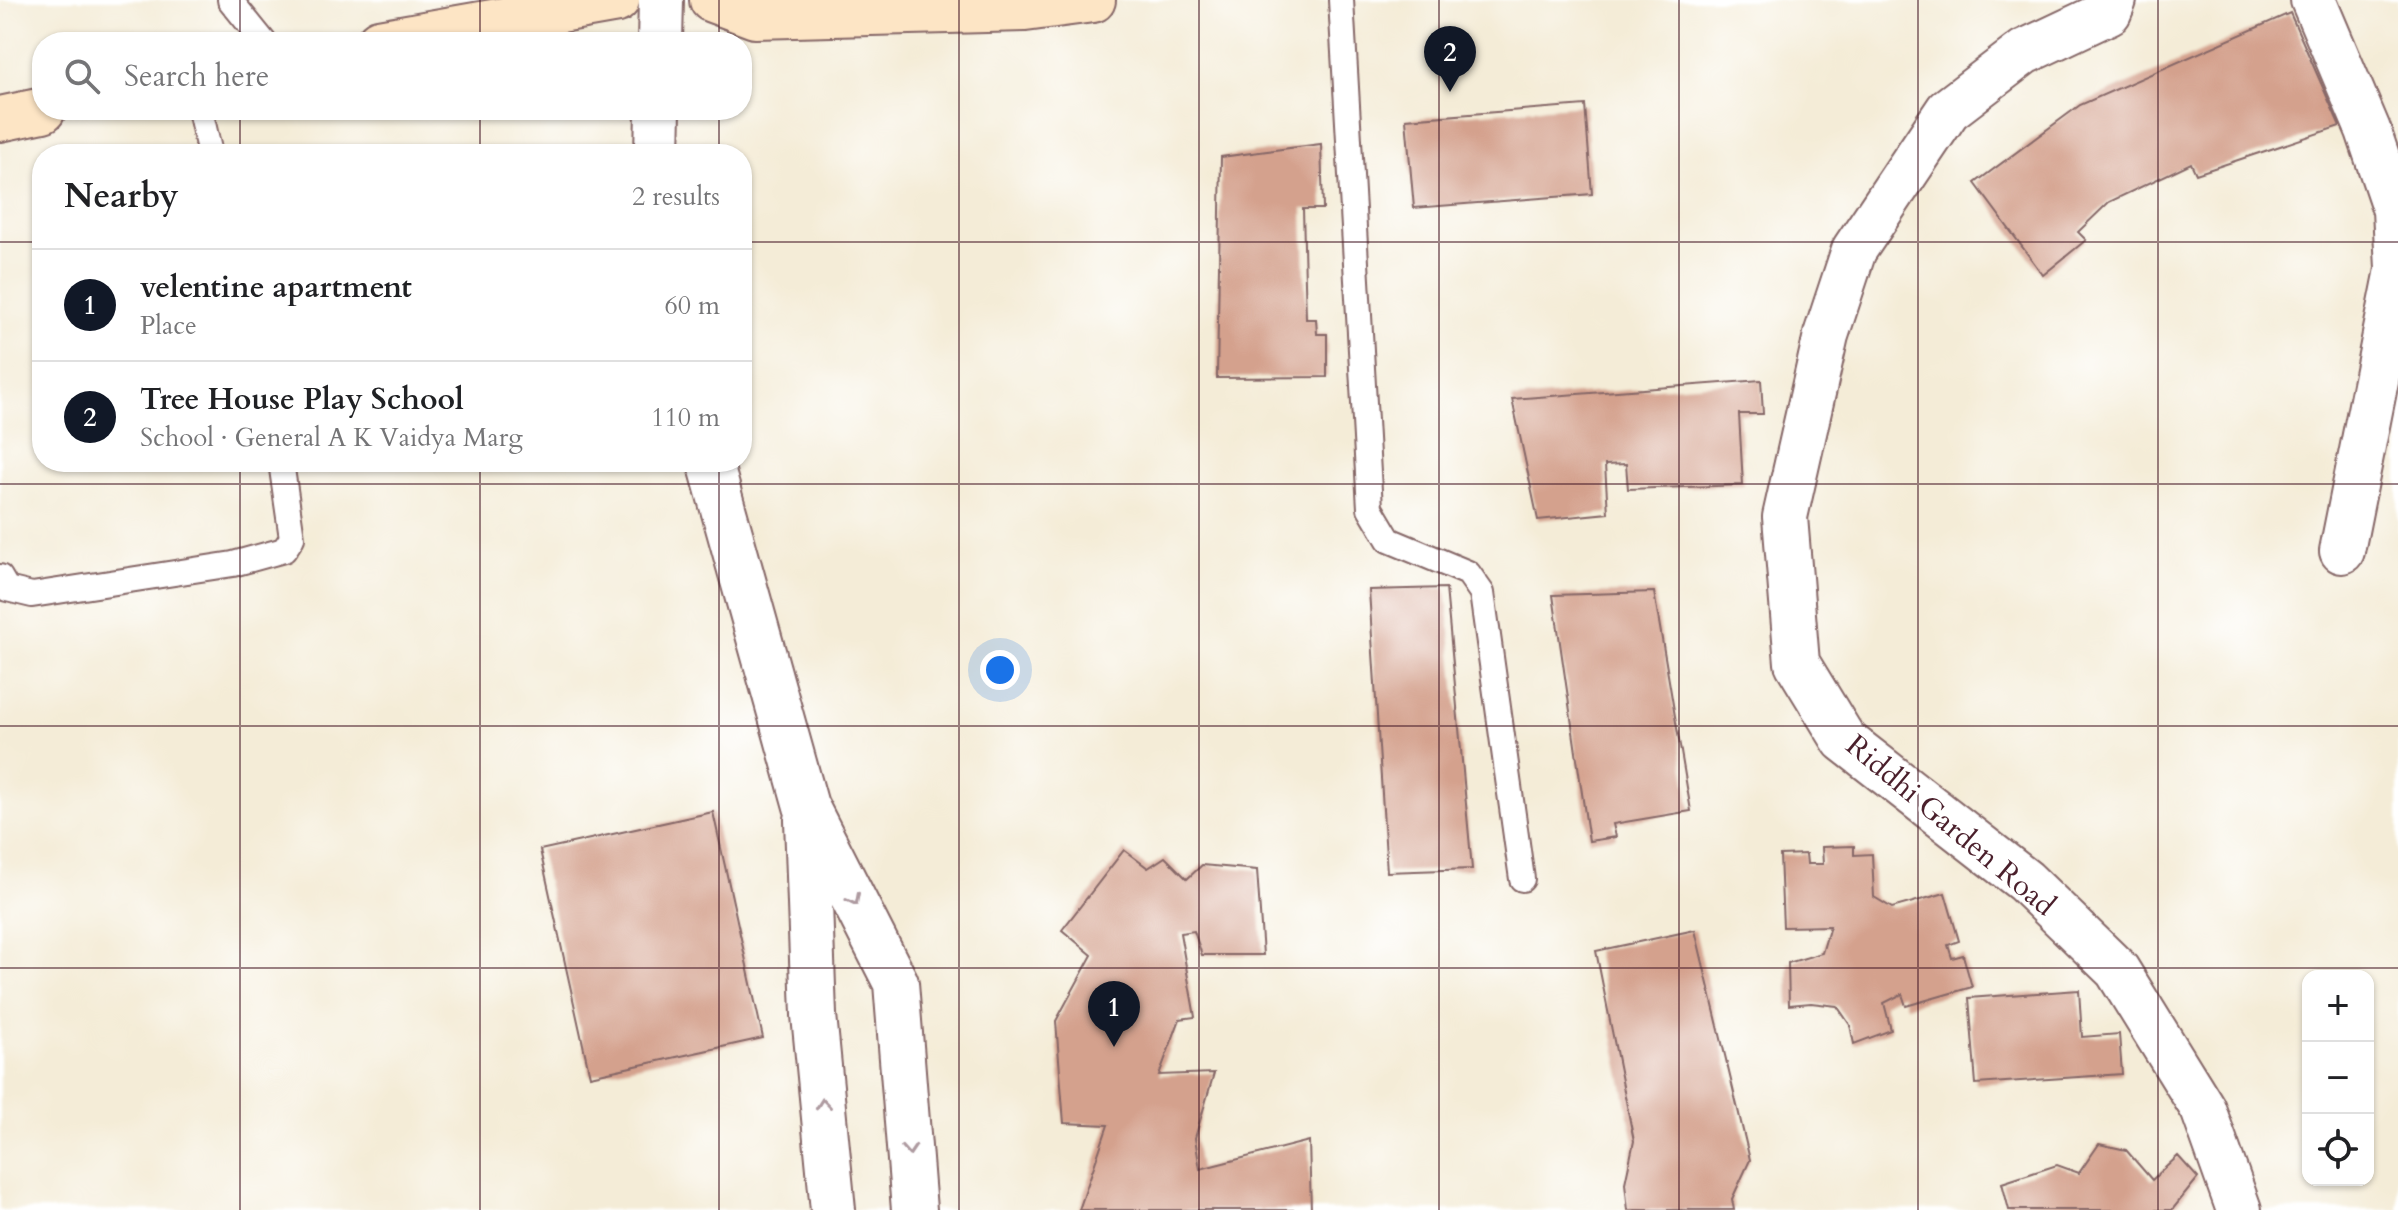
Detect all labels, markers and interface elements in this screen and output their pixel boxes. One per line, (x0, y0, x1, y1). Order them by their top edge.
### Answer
pin: 2 (1424, 26, 1476, 92)
search box (32, 32, 752, 120)
icon: search (60, 54, 104, 98)
text: Search here (124, 56, 269, 97)
text: Nearby (64, 173, 179, 219)
text: 2 results (632, 179, 720, 214)
text: velentine apartment (140, 267, 412, 308)
text: 1 (83, 288, 97, 323)
text: 60 m (664, 288, 720, 323)
text: Place (140, 308, 197, 343)
text: Tree House Play School (140, 379, 464, 420)
text: 2 (83, 400, 97, 435)
text: 110 m (651, 400, 720, 435)
text: School · General A K Vaidya Marg (140, 420, 523, 455)
your location (980, 650, 1020, 690)
street label: Riddhi Garden Road (1837, 725, 2064, 925)
one-way arrow (844, 892, 860, 907)
map controls (2302, 970, 2374, 1186)
button: + (2302, 970, 2374, 1042)
pin: 1 (1088, 981, 1140, 1047)
button: − (2302, 1042, 2374, 1114)
one-way arrow (814, 1098, 831, 1111)
button: locate (2302, 1114, 2374, 1186)
one-way arrow (900, 1144, 917, 1157)

